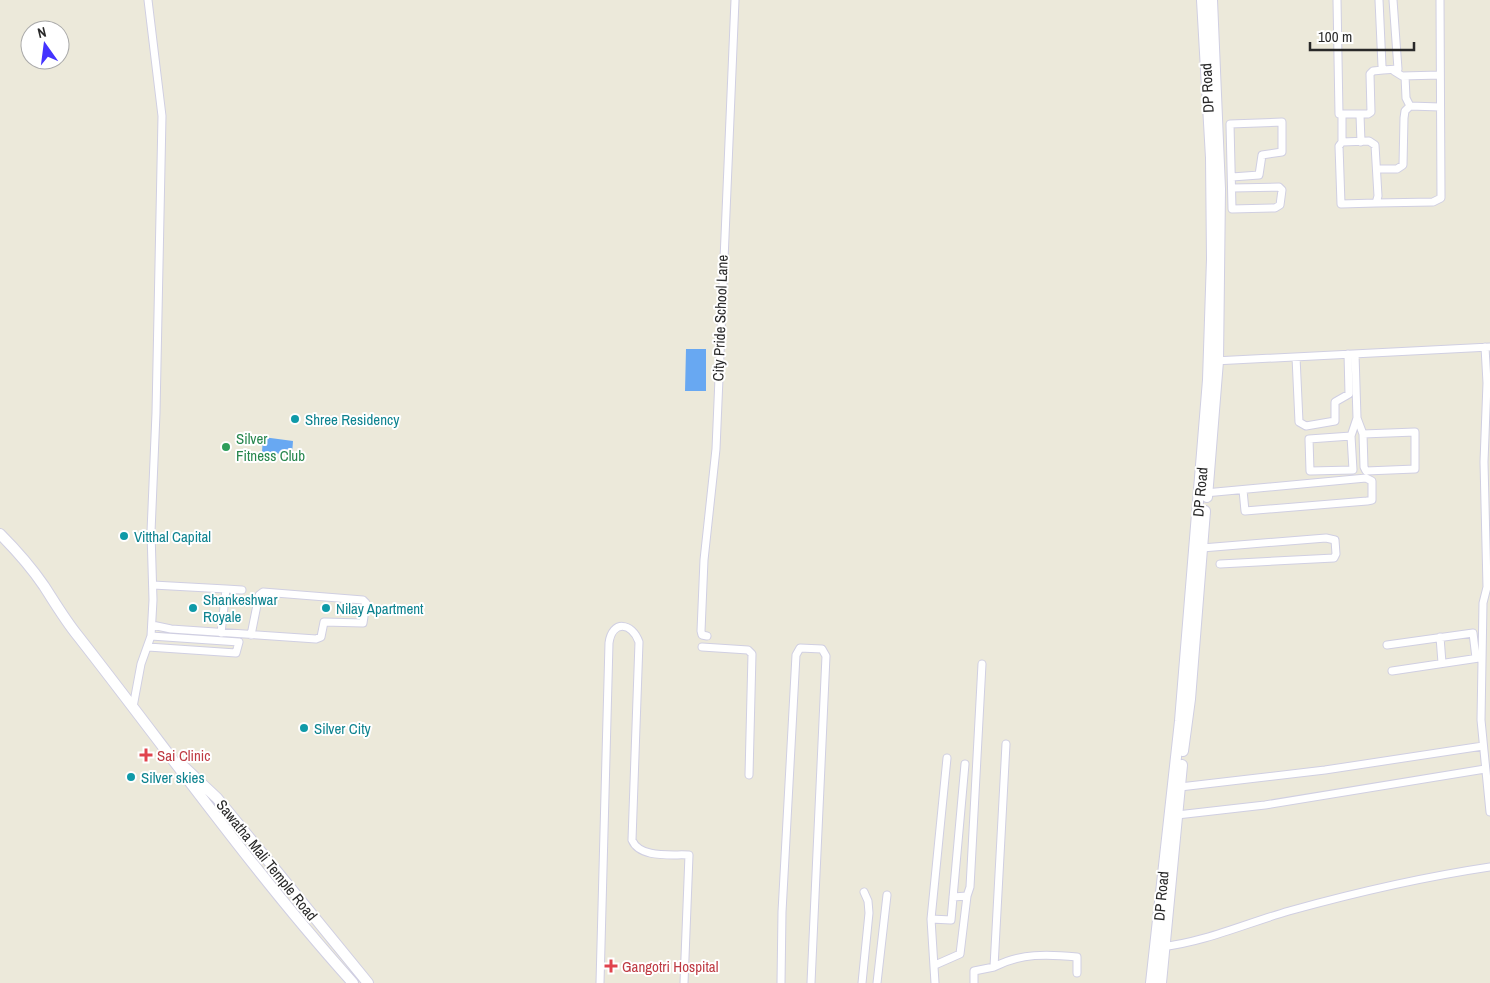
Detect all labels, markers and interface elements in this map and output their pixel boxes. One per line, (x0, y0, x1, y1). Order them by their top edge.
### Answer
north arrow (20, 20, 70, 70)
scale bar (1310, 20, 1414, 52)
text: N (36, 23, 48, 42)
text: 100 m (1318, 26, 1352, 47)
street label: DP Road (1195, 63, 1219, 113)
street label: City Pride School Lane (707, 254, 733, 382)
place label: Shree Residency (305, 409, 400, 430)
marker: Shree Residency (289, 413, 301, 425)
place label: Silver Fitness Club (236, 428, 305, 466)
marker: Silver Fitness Club (220, 441, 232, 453)
street label: DP Road (1187, 466, 1213, 518)
place label: Vitthal Capital (134, 526, 211, 547)
marker: Vitthal Capital (118, 530, 130, 542)
place label: Shankeshwar Royale (203, 589, 278, 627)
place label: Nilay Apartment (336, 598, 424, 619)
marker: Shankeshwar Royale (187, 602, 199, 614)
marker: Nilay Apartment (320, 602, 332, 614)
place label: Silver City (314, 718, 372, 739)
marker: Silver City (298, 722, 310, 734)
place label: Sai Clinic (157, 745, 210, 766)
marker: Sai Clinic (139, 748, 153, 762)
place label: Silver skies (141, 767, 205, 788)
marker: Silver skies (125, 771, 137, 783)
street label: Sawatha Mali Temple Road (212, 795, 322, 925)
street label: DP Road (1148, 870, 1174, 922)
place label: Gangotri Hospital (622, 956, 718, 977)
marker: Gangotri Hospital (604, 959, 618, 973)

